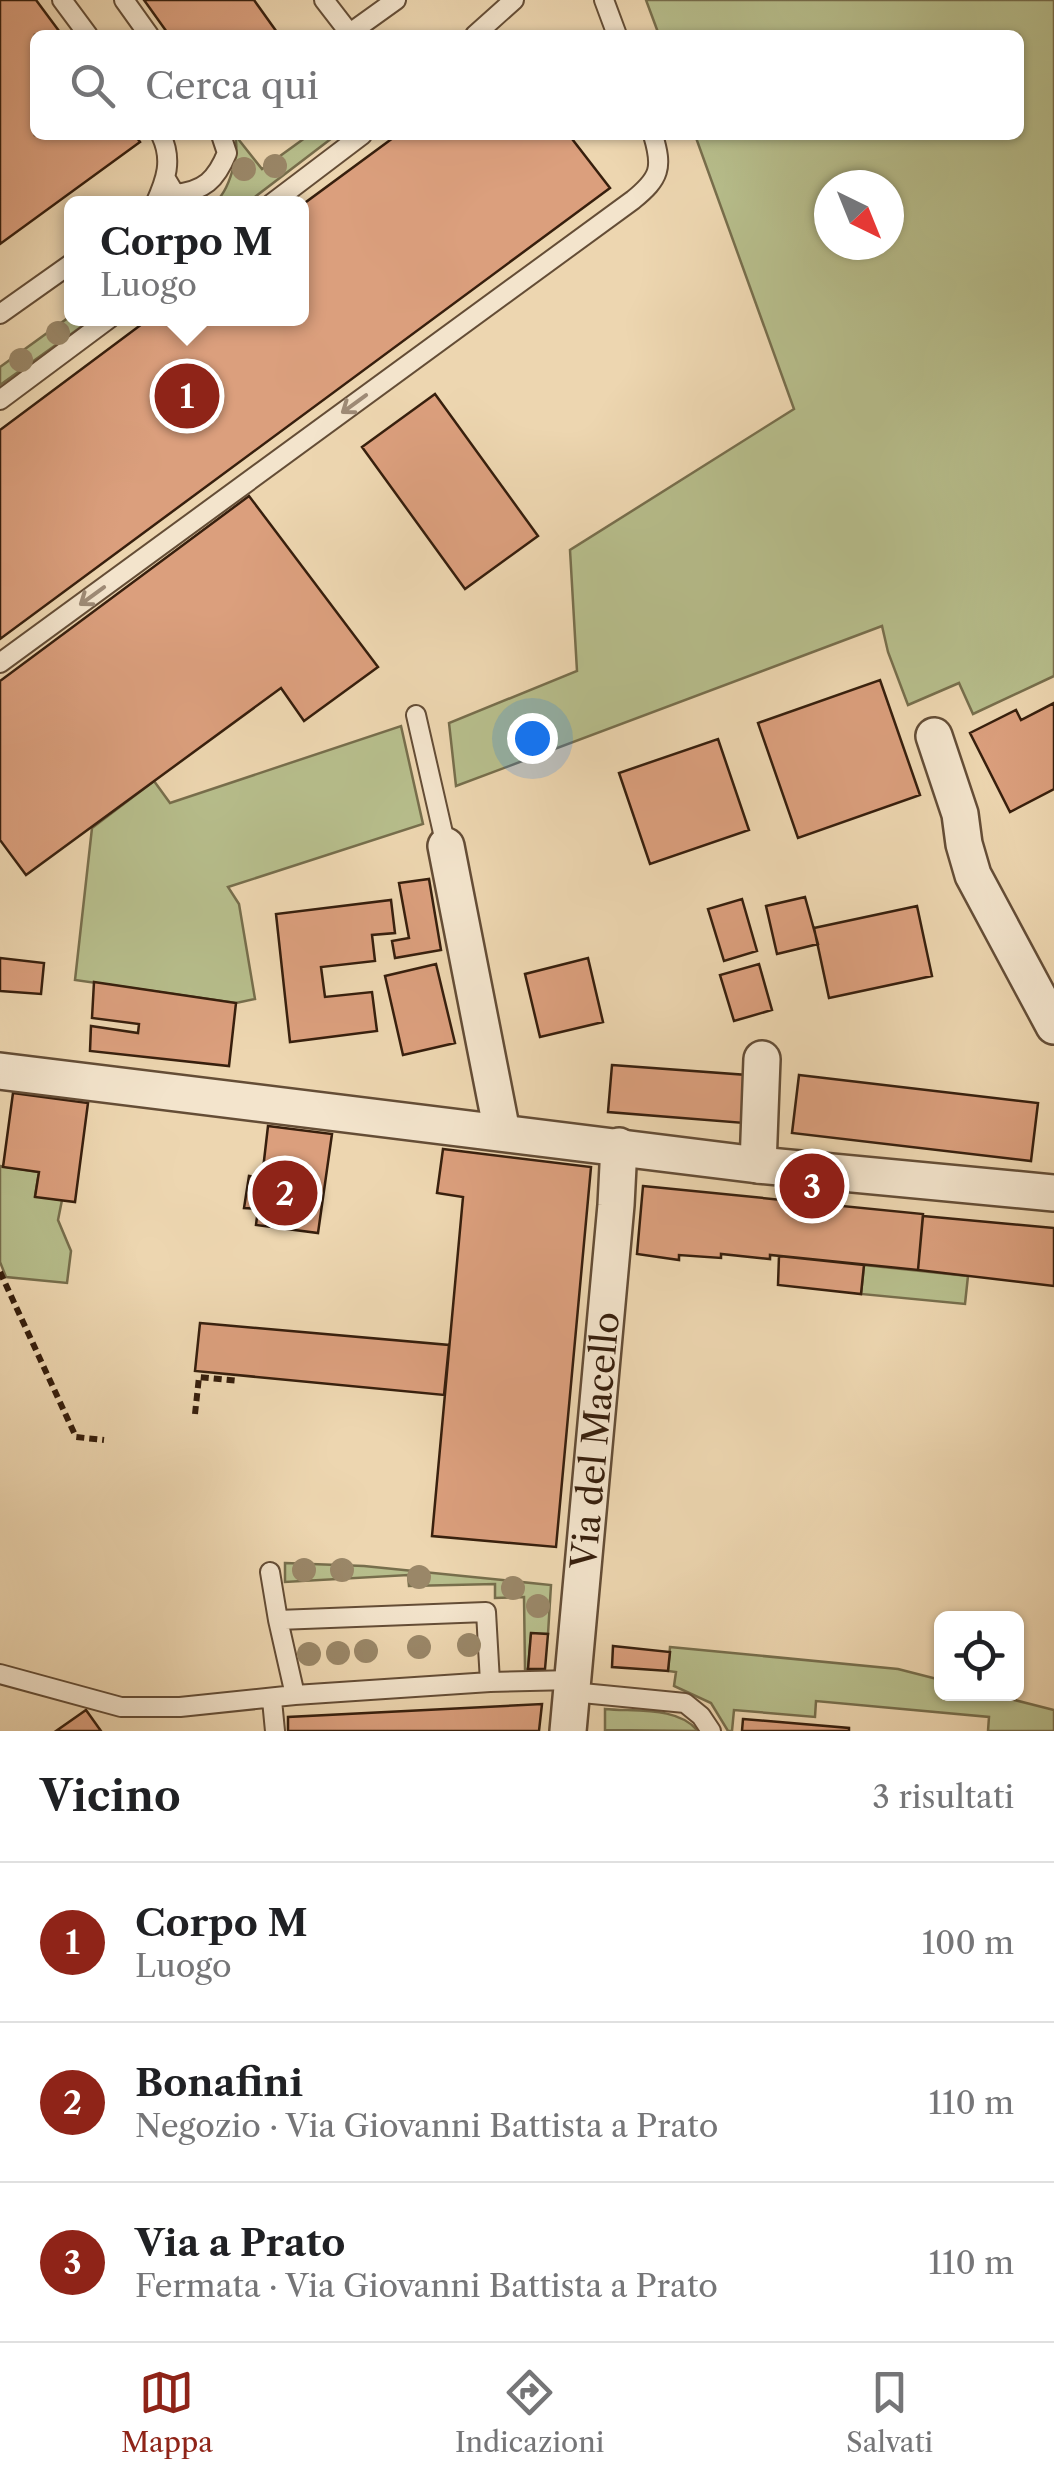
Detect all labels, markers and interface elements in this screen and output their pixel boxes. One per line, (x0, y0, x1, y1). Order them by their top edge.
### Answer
search box (30, 30, 1024, 140)
icon: search (65, 58, 120, 113)
text: Cerca qui (145, 62, 319, 109)
north arrow (814, 170, 904, 260)
popup (64, 196, 309, 326)
text: Corpo M (100, 218, 273, 265)
text: Luogo (100, 265, 197, 304)
pin: 1 (154, 358, 220, 434)
one-way arrow (341, 393, 368, 414)
one-way arrow (79, 585, 106, 606)
your location (507, 713, 558, 764)
pin: 3 (780, 1148, 844, 1224)
pin: 2 (252, 1156, 318, 1230)
street label: Via del Macello (561, 1310, 628, 1572)
map controls (934, 1611, 1024, 1701)
button: locate (934, 1611, 1024, 1701)
text: Vicino (40, 1770, 181, 1822)
text: 3 risultati (872, 1777, 1014, 1816)
text: Corpo M (135, 1899, 308, 1946)
text: 1 (65, 1923, 80, 1962)
text: 100 m (922, 1923, 1014, 1962)
text: Luogo (135, 1946, 232, 1985)
text: Bonafini (135, 2059, 303, 2106)
text: 2 (63, 2083, 82, 2122)
text: 110 m (928, 2083, 1014, 2122)
text: Negozio · Via Giovanni Battista a Prato (135, 2106, 718, 2145)
text: Via a Prato (135, 2219, 345, 2266)
text: 3 (63, 2243, 82, 2282)
text: 110 m (928, 2243, 1014, 2282)
text: Fermata · Via Giovanni Battista a Prato (135, 2266, 718, 2305)
tab: Mappa (121, 2365, 213, 2459)
tab: Indicazioni (455, 2365, 604, 2459)
tab: Salvati (846, 2365, 933, 2459)

